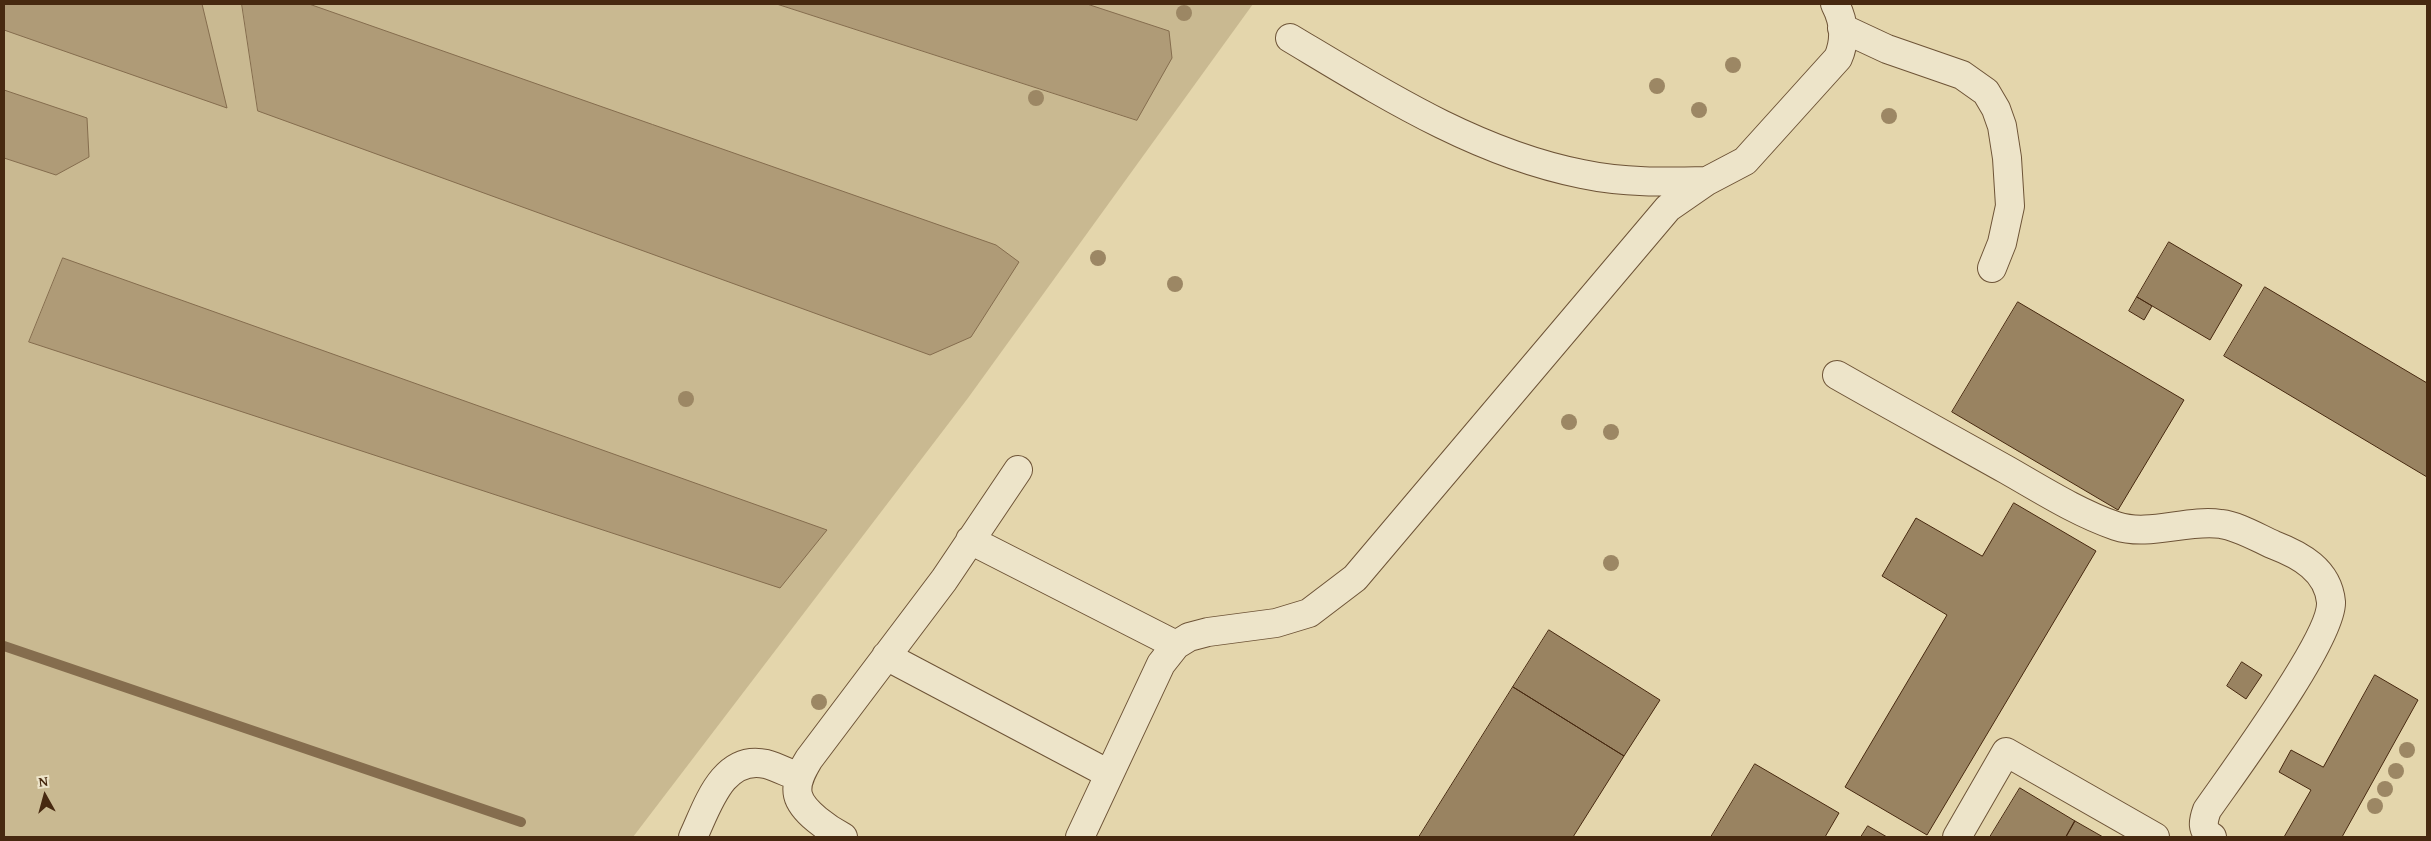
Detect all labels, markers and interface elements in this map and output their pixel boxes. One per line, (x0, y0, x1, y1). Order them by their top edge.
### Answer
north arrow (20, 771, 70, 821)
text: N (37, 771, 49, 792)

